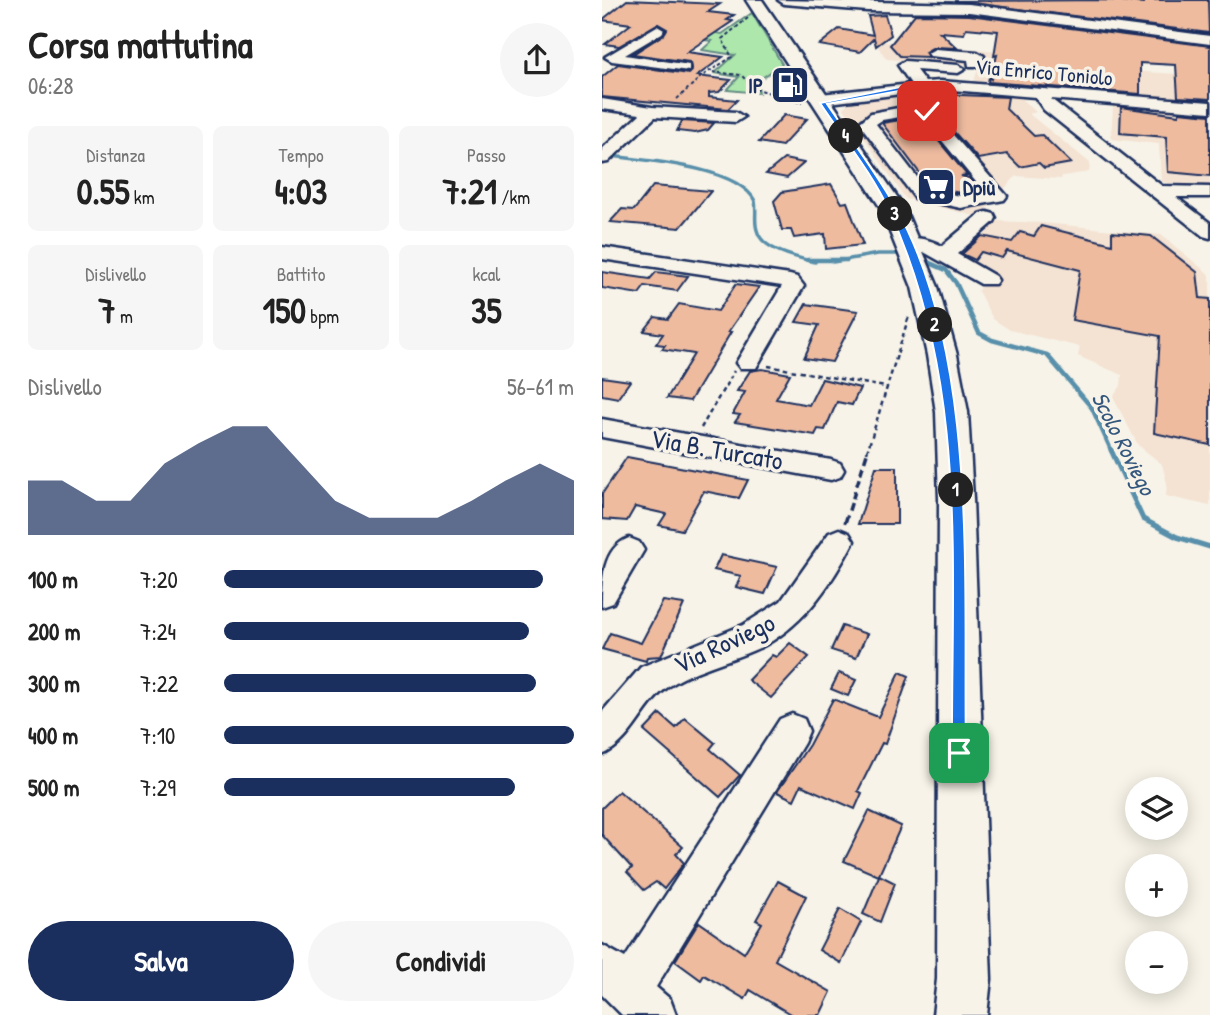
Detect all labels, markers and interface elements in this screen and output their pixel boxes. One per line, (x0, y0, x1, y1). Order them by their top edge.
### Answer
text: Corsa mattutina (28, 18, 253, 70)
button: share (500, 23, 574, 97)
street label: Via Enrico Toniolo (974, 52, 1114, 92)
fuel station icon: IP (769, 64, 811, 106)
text: 06:28 (28, 70, 74, 101)
place label: IP (748, 71, 763, 100)
pin (897, 81, 957, 141)
icon: check (908, 92, 946, 130)
pin: 4 (828, 118, 864, 154)
text: 4 (842, 122, 849, 148)
text: Distanza (86, 142, 145, 168)
text: Tempo (278, 142, 324, 168)
text: Passo (467, 142, 506, 168)
supermarket icon: Dpiù (915, 166, 957, 208)
text: 0.55 (77, 168, 129, 215)
text: 4:03 (275, 168, 327, 215)
text: 7:21 (442, 168, 497, 215)
place label: Dpiù (963, 173, 996, 203)
text: km (129, 184, 155, 210)
text: /km (497, 184, 530, 210)
pin: 3 (878, 196, 912, 232)
text: 3 (890, 200, 899, 226)
text: Dislivello (85, 261, 146, 287)
text: Battito (277, 261, 325, 287)
text: kcal (472, 261, 500, 287)
text: 7 (98, 287, 116, 334)
text: 150 (263, 287, 306, 334)
text: 35 (471, 287, 502, 334)
text: m (116, 303, 133, 329)
text: bpm (306, 303, 339, 329)
pin: 2 (918, 308, 952, 342)
text: 2 (930, 311, 939, 337)
text: Dislivello (28, 371, 102, 402)
text: 56–61 m (507, 371, 574, 402)
water label: Scolo Roviego (1084, 386, 1164, 502)
street label: Via B. Turcato (648, 420, 786, 478)
pin: 1 (938, 472, 974, 508)
text: 1 (952, 476, 959, 502)
text: 100 m (28, 564, 78, 595)
text: 7:20 (140, 564, 178, 595)
street label: Via Roviego (668, 604, 780, 682)
text: 200 m (28, 616, 80, 647)
text: 7:24 (140, 616, 176, 647)
text: 300 m (28, 668, 80, 699)
text: 7:22 (140, 668, 178, 699)
text: 400 m (28, 720, 78, 751)
text: 7:10 (140, 720, 175, 751)
pin (929, 723, 989, 783)
icon: arrive (940, 734, 978, 772)
text: 500 m (28, 772, 79, 803)
text: 7:29 (140, 772, 176, 803)
map controls (1125, 777, 1188, 994)
button: layers (1125, 777, 1188, 840)
button: + (1125, 854, 1188, 917)
button: Salva (28, 921, 294, 1001)
button: Condividi (308, 921, 574, 1001)
button: − (1125, 931, 1188, 994)

